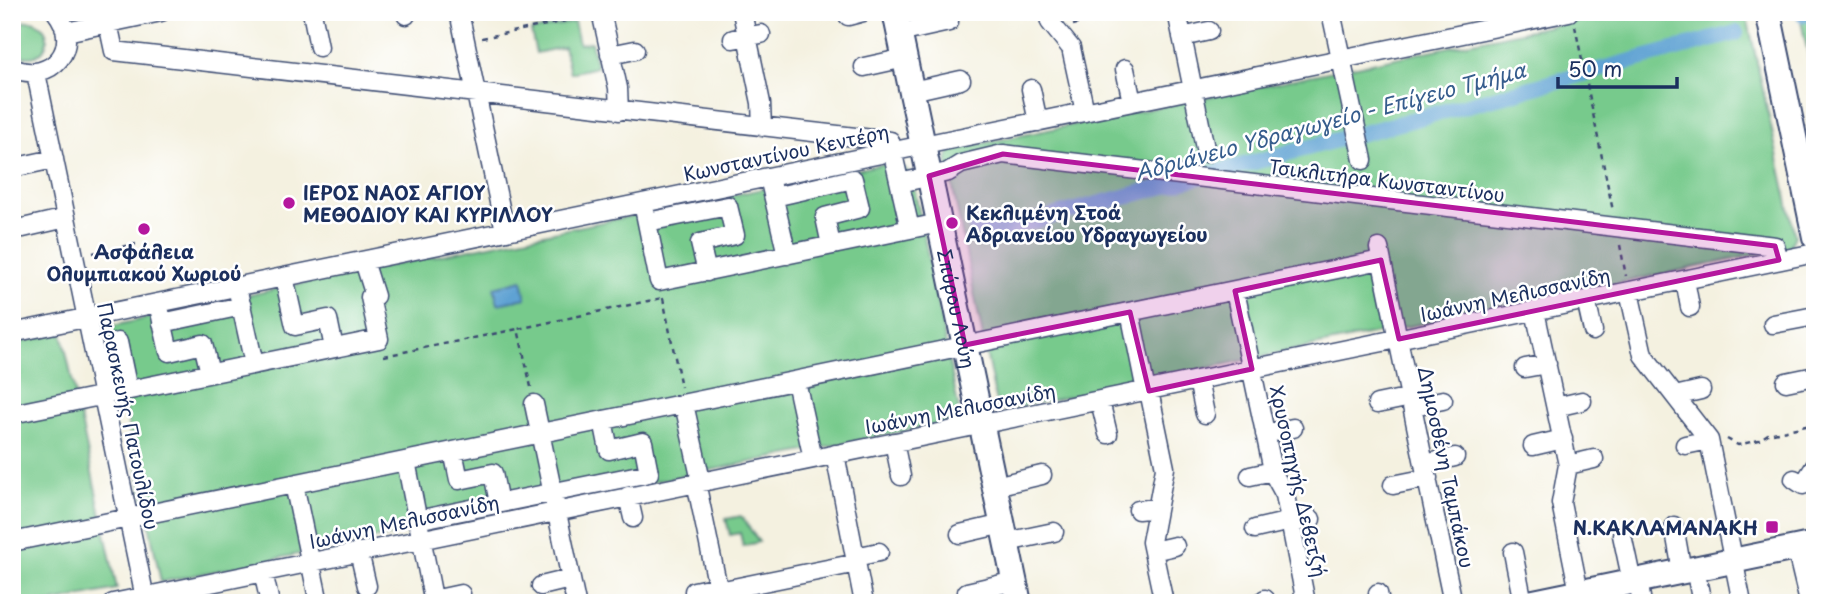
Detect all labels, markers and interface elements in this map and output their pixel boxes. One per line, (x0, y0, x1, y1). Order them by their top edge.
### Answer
scale bar (1558, 46, 1676, 90)
water label: Αδριάνειο Υδραγωγείο - Επίγειο Τμήμα (1131, 52, 1530, 188)
text: 50 m (1568, 52, 1622, 84)
street label: Κωνσταντίνου Κεντέρη (681, 117, 891, 187)
street label: Τσικλιτήρα Κωνσταντίνου (1268, 152, 1506, 208)
place label: ΙΕΡΟΣ ΝΑΟΣ ΑΓΙΟΥ ΜΕΘΟΔΙΟΥ ΚΑΙ ΚΥΡΙΛΛΟΥ (303, 178, 553, 228)
marker: ΙΕΡΟΣ ΝΑΟΣ ΑΓΙΟΥ ΜΕΘΟΔΙΟΥ ΚΑΙ ΚΥΡΙΛΛΟΥ (281, 195, 297, 211)
place label: Κεκλιμένη Στοά Αδριανείου Υδραγωγείου (966, 198, 1208, 248)
marker: Κεκλιμένη Στοά Αδριανείου Υδραγωγείου (944, 215, 960, 231)
marker: Ασφάλεια Ολυμπιακού Χωριού (136, 221, 152, 237)
place label: Ασφάλεια Ολυμπιακού Χωριού (47, 237, 241, 287)
street label: Σπύρου Λούη (931, 246, 983, 371)
street label: Ιωάννη Μελισσανίδη (1417, 260, 1613, 328)
street label: Παρασκευής Πατουλίδου (91, 300, 167, 532)
street label: Δημοσθένη Ταμπάκου (1412, 364, 1482, 570)
street label: Ιωάννη Μελισσανίδη (862, 376, 1058, 440)
street label: Χρυσοπηγής Δεβετζή (1263, 383, 1335, 579)
street label: Ιωάννη Μελισσανίδη (306, 487, 502, 555)
place label: Ν.ΚΑΚΛΑΜΑΝΑΚΗ (1573, 513, 1758, 541)
marker: Ν.ΚΑΚΛΑΜΑΝΑΚΗ (1764, 519, 1780, 535)

